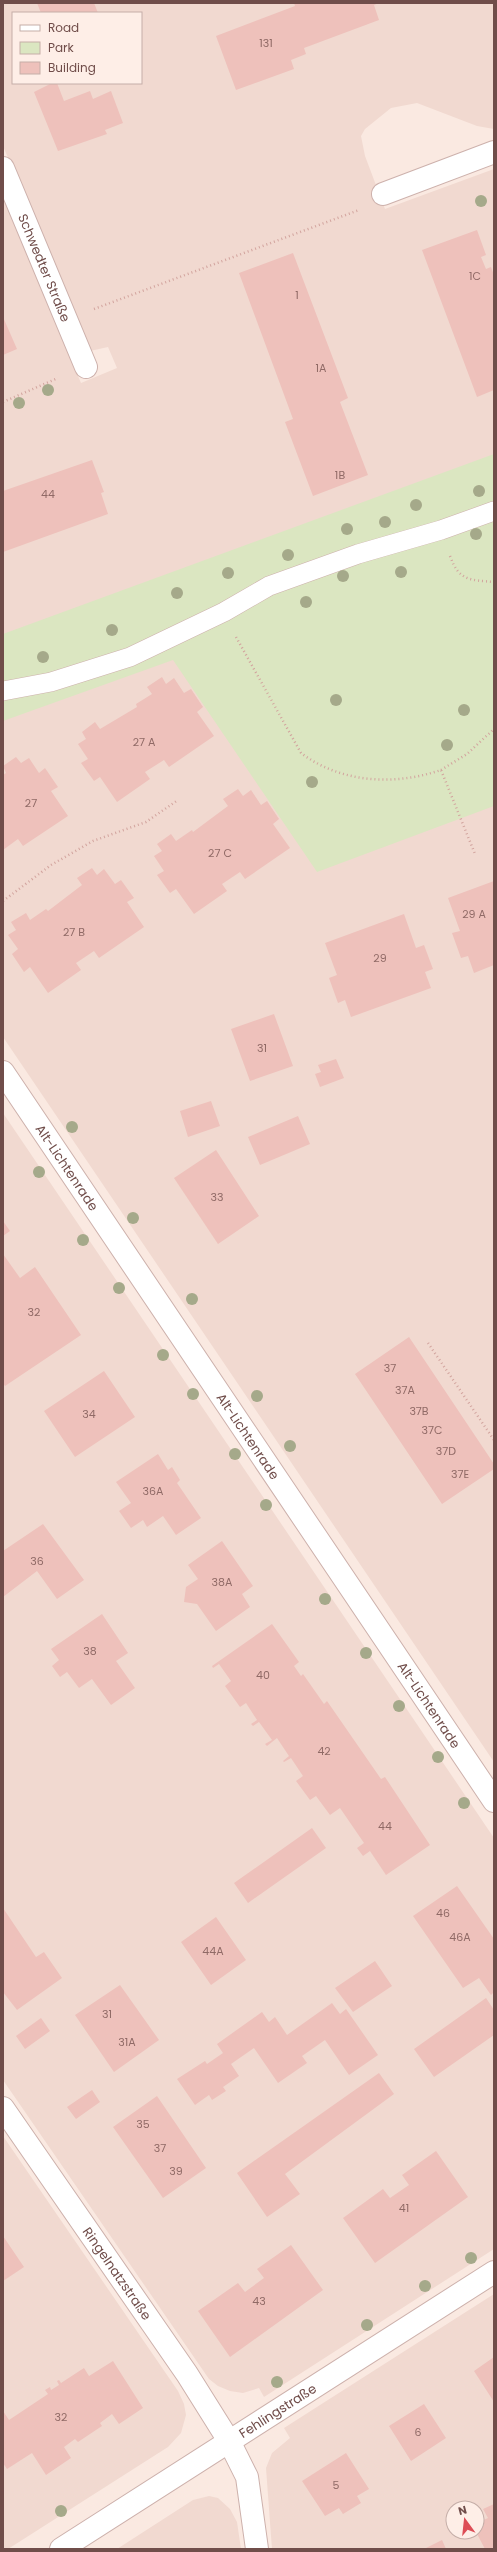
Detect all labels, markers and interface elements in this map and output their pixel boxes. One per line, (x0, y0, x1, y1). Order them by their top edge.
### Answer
legend (12, 12, 142, 84)
text: Road (48, 19, 79, 36)
house number: 131 (259, 35, 273, 51)
text: Park (48, 39, 75, 56)
text: Building (48, 59, 96, 76)
street label: Schwedter Straße (13, 211, 75, 325)
house number: 1C (469, 268, 481, 284)
house number: 1 (295, 287, 299, 303)
house number: 1A (316, 360, 327, 376)
house number: 1B (335, 467, 345, 483)
house number: 44 (41, 486, 55, 502)
house number: 27 A (133, 734, 156, 750)
house number: 27 (25, 795, 37, 811)
house number: 27 C (208, 845, 232, 861)
house number: 29 A (462, 906, 486, 922)
house number: 27 B (63, 924, 85, 940)
house number: 29 (373, 950, 387, 966)
house number: 31 (257, 1040, 267, 1056)
street label: Alt-Lichtenrade (31, 1121, 103, 1215)
house number: 33 (211, 1189, 223, 1205)
house number: 32 (28, 1304, 40, 1320)
house number: 37 (384, 1360, 396, 1376)
house number: 37A (395, 1382, 416, 1398)
street label: Alt-Lichtenrade (212, 1389, 284, 1483)
house number: 37B (409, 1403, 429, 1419)
house number: 34 (82, 1406, 96, 1422)
house number: 37C (422, 1422, 442, 1438)
house number: 37D (436, 1443, 456, 1459)
house number: 37E (451, 1466, 469, 1482)
house number: 36A (143, 1483, 164, 1499)
house number: 36 (30, 1553, 44, 1569)
house number: 38A (212, 1574, 233, 1590)
house number: 38 (83, 1643, 97, 1659)
street label: Alt-Lichtenrade (393, 1658, 465, 1752)
house number: 40 (256, 1667, 270, 1683)
house number: 42 (317, 1743, 331, 1759)
house number: 44 (378, 1818, 392, 1834)
house number: 46 (436, 1905, 450, 1921)
house number: 46A (449, 1929, 471, 1945)
house number: 44A (202, 1943, 224, 1959)
house number: 31 (102, 2006, 112, 2022)
house number: 31A (118, 2034, 136, 2050)
house number: 35 (136, 2116, 150, 2132)
house number: 37 (154, 2140, 166, 2156)
house number: 39 (169, 2163, 183, 2179)
house number: 41 (399, 2200, 409, 2216)
street label: Ringelnatzstraße (78, 2223, 156, 2324)
house number: 43 (252, 2293, 266, 2309)
street label: Fehlingstraße (235, 2379, 320, 2443)
house number: 32 (55, 2409, 67, 2425)
house number: 6 (415, 2424, 422, 2440)
house number: 5 (333, 2477, 340, 2493)
north arrow (445, 2500, 485, 2540)
text: N (456, 2502, 468, 2519)

